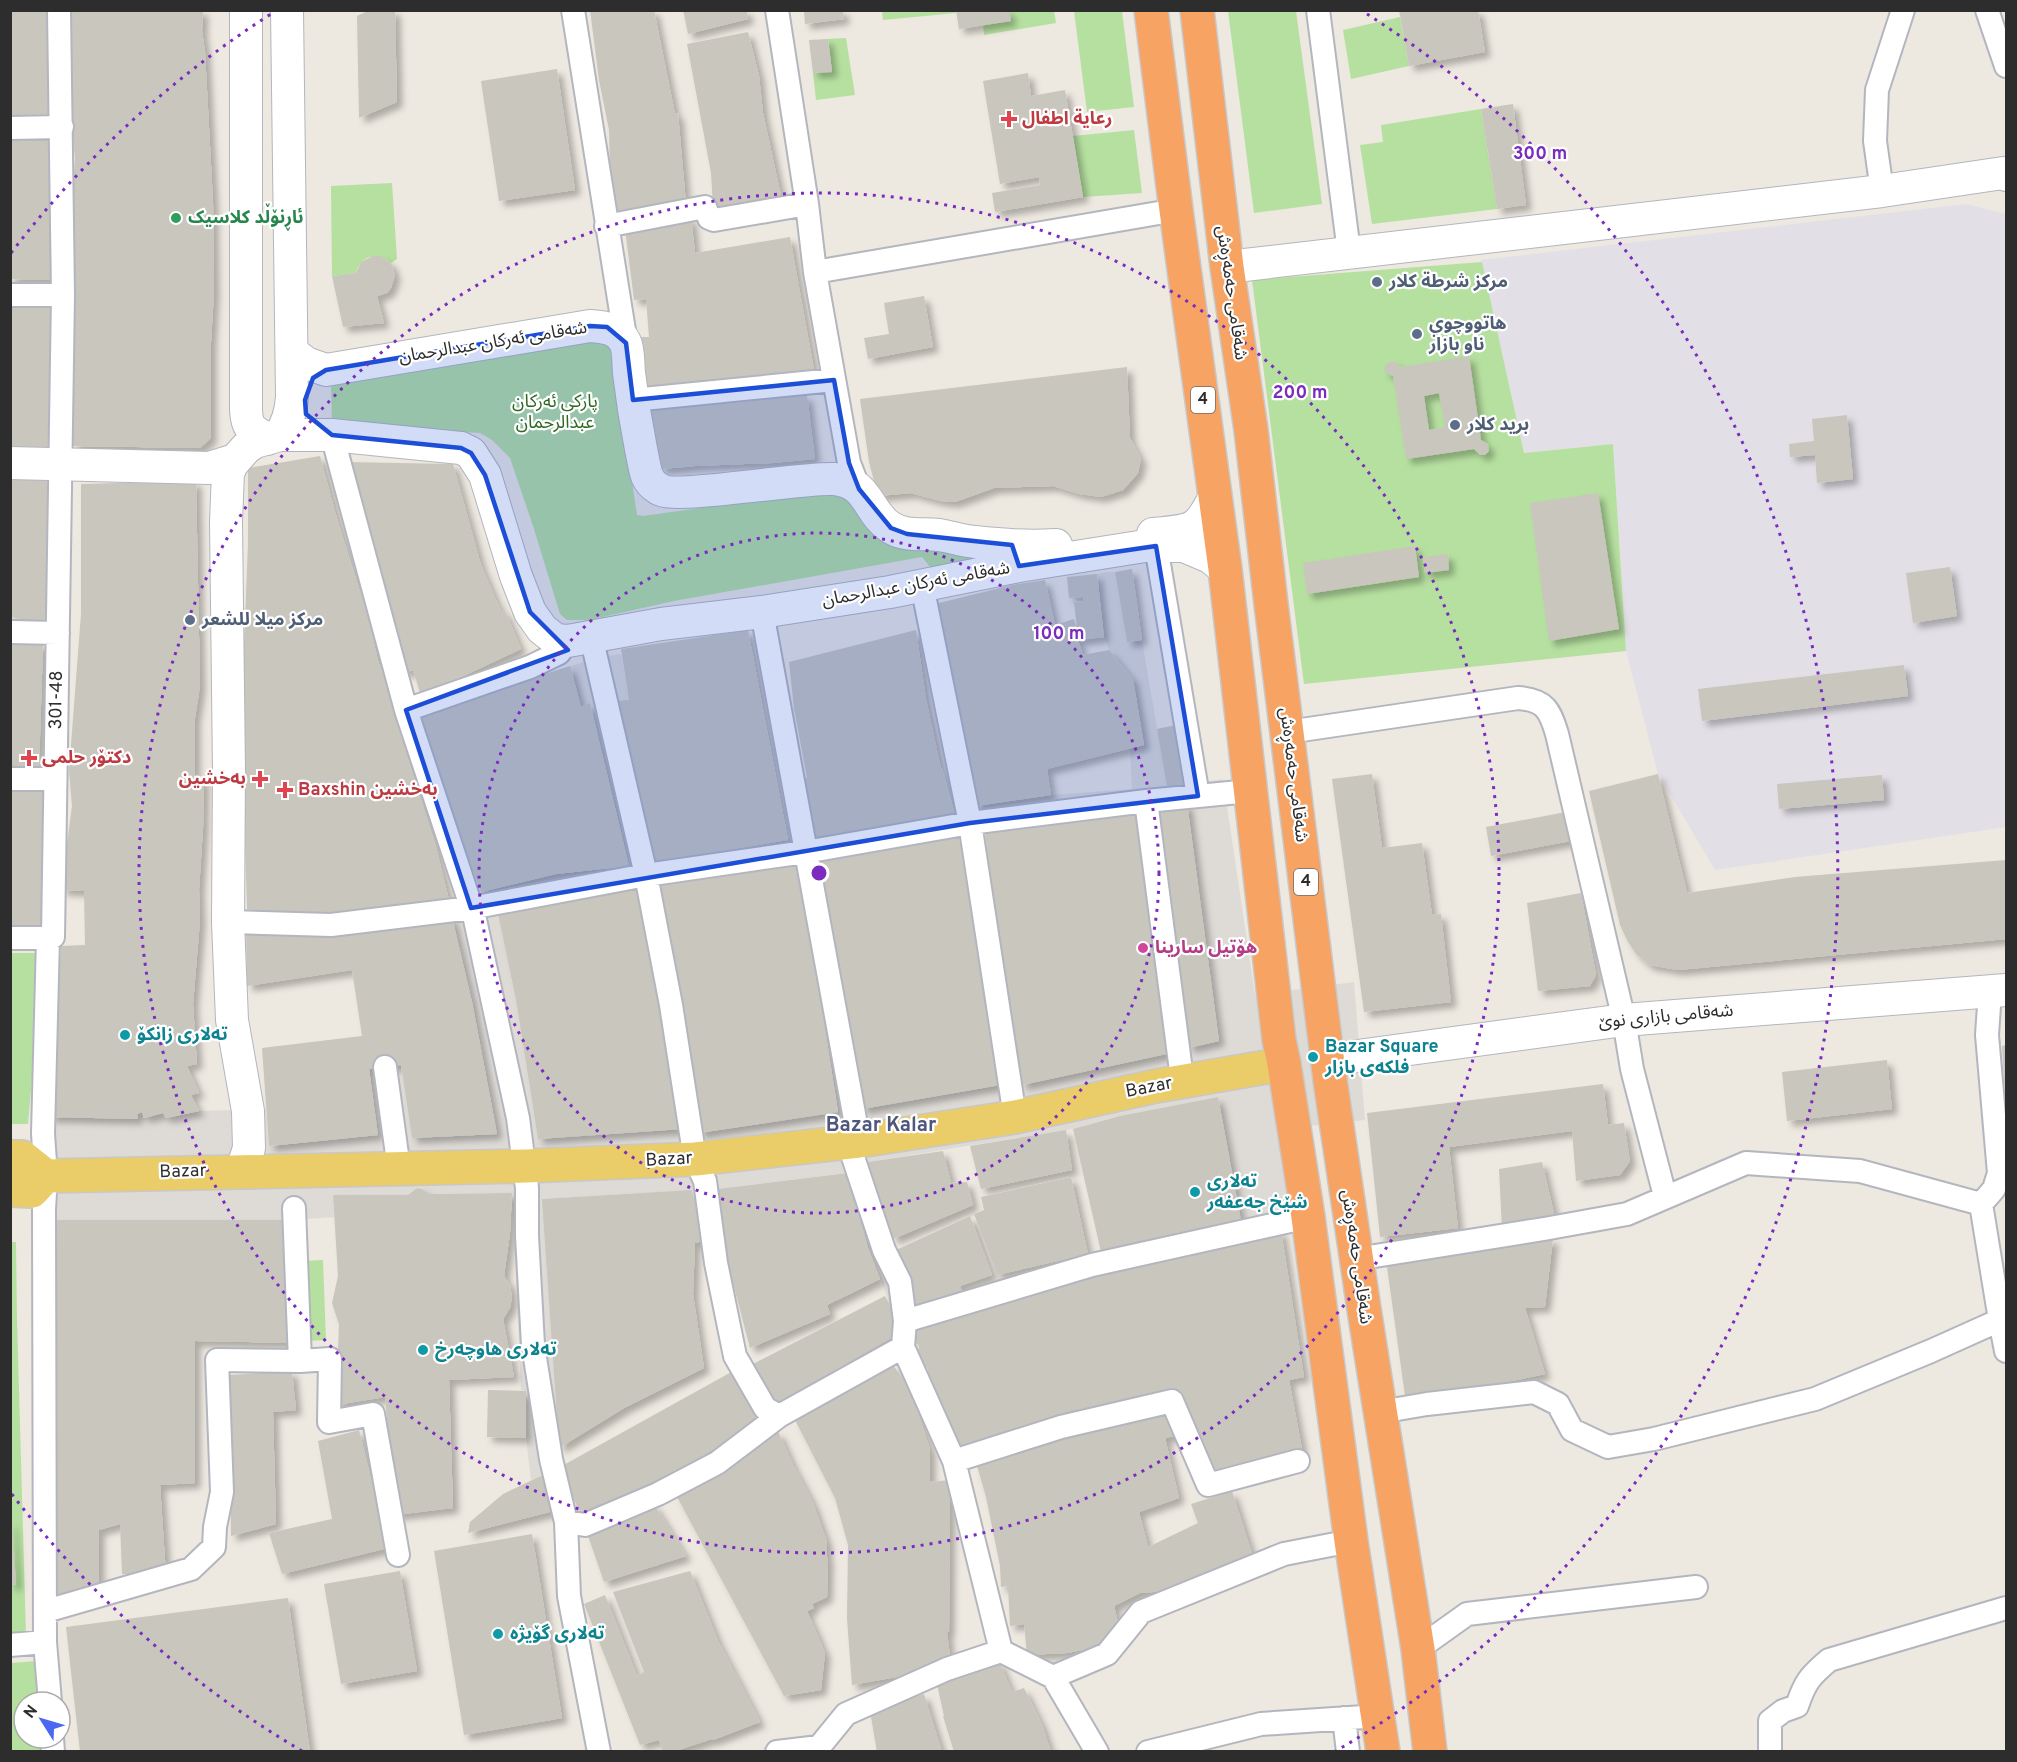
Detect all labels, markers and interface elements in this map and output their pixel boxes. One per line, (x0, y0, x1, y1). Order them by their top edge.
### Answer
place label: رعاية اطفال (1022, 108, 1112, 131)
marker: رعاية اطفال (1000, 110, 1018, 128)
text: 300 m (1513, 143, 1567, 166)
place label: ئاڕنۆڵد کلاسیک (188, 203, 304, 231)
marker: ئاڕنۆڵد کلاسیک (169, 211, 183, 225)
street label: شەقامی حەمەڕەش (1208, 224, 1252, 362)
place label: مركز شرطة كلار (1388, 271, 1508, 294)
marker: مركز شرطة كلار (1370, 275, 1384, 289)
place label: هاتووچوي ناو بازار (1428, 313, 1507, 357)
street label: شەقامی ئەرکان عبدالرحمان (397, 317, 589, 369)
marker: هاتووچوي ناو بازار (1410, 327, 1424, 341)
text: 200 m (1272, 382, 1328, 405)
road number: 4 (1191, 387, 1215, 413)
park label: پارکی ئەرکان عبدالرحمان (512, 391, 598, 435)
place label: بريد كلار (1466, 414, 1529, 437)
marker: بريد كلار (1448, 418, 1462, 432)
street label: شەقامی ئەرکان عبدالرحمان (820, 557, 1012, 613)
place label: مركز ميلا للشعر (201, 609, 323, 632)
marker: مركز ميلا للشعر (183, 613, 197, 627)
text: 100 m (1033, 623, 1085, 646)
street label: 301-48 (45, 670, 69, 730)
street label: شەقامی حەمەڕەش (1271, 706, 1313, 844)
place label: دکتۆر حلمی (42, 747, 131, 770)
marker: دکتۆر حلمی (20, 749, 38, 767)
place label: بەخشین (179, 768, 246, 791)
marker: بەخشین (251, 770, 269, 788)
place label: Baxshin بەخشین (298, 779, 438, 802)
marker: Baxshin بەخشین (276, 781, 294, 799)
centre of rings (809, 863, 829, 883)
road number: 4 (1294, 869, 1318, 895)
place label: هۆتیل سارینا (1155, 937, 1257, 960)
marker: هۆتیل سارینا (1136, 941, 1150, 955)
street label: شەقامی بازاری نوێ (1598, 1000, 1734, 1034)
place label: تەلاری زانکۆ (137, 1024, 228, 1047)
marker: تەلاری زانکۆ (118, 1028, 132, 1042)
place label: Bazar Square فلکەی بازار (1324, 1036, 1438, 1080)
marker: Bazar Square فلکەی بازار (1306, 1050, 1320, 1064)
street label: Bazar (1124, 1072, 1174, 1104)
district label: Bazar Kalar (826, 1113, 937, 1139)
street label: Bazar (645, 1147, 693, 1173)
street label: Bazar (159, 1160, 207, 1184)
place label: تەلاری شێخ جەعفەر (1206, 1171, 1308, 1215)
marker: تەلاری شێخ جەعفەر (1188, 1185, 1202, 1199)
street label: شەقامی حەمەڕەش (1333, 1188, 1377, 1326)
place label: تەلاری هاوچەرخ (435, 1339, 557, 1362)
marker: تەلاری هاوچەرخ (416, 1343, 430, 1357)
place label: تەلاری گۆیژە (510, 1623, 605, 1646)
marker: تەلاری گۆیژە (491, 1627, 505, 1641)
north arrow (12, 1690, 72, 1750)
text: N (20, 1702, 43, 1723)

